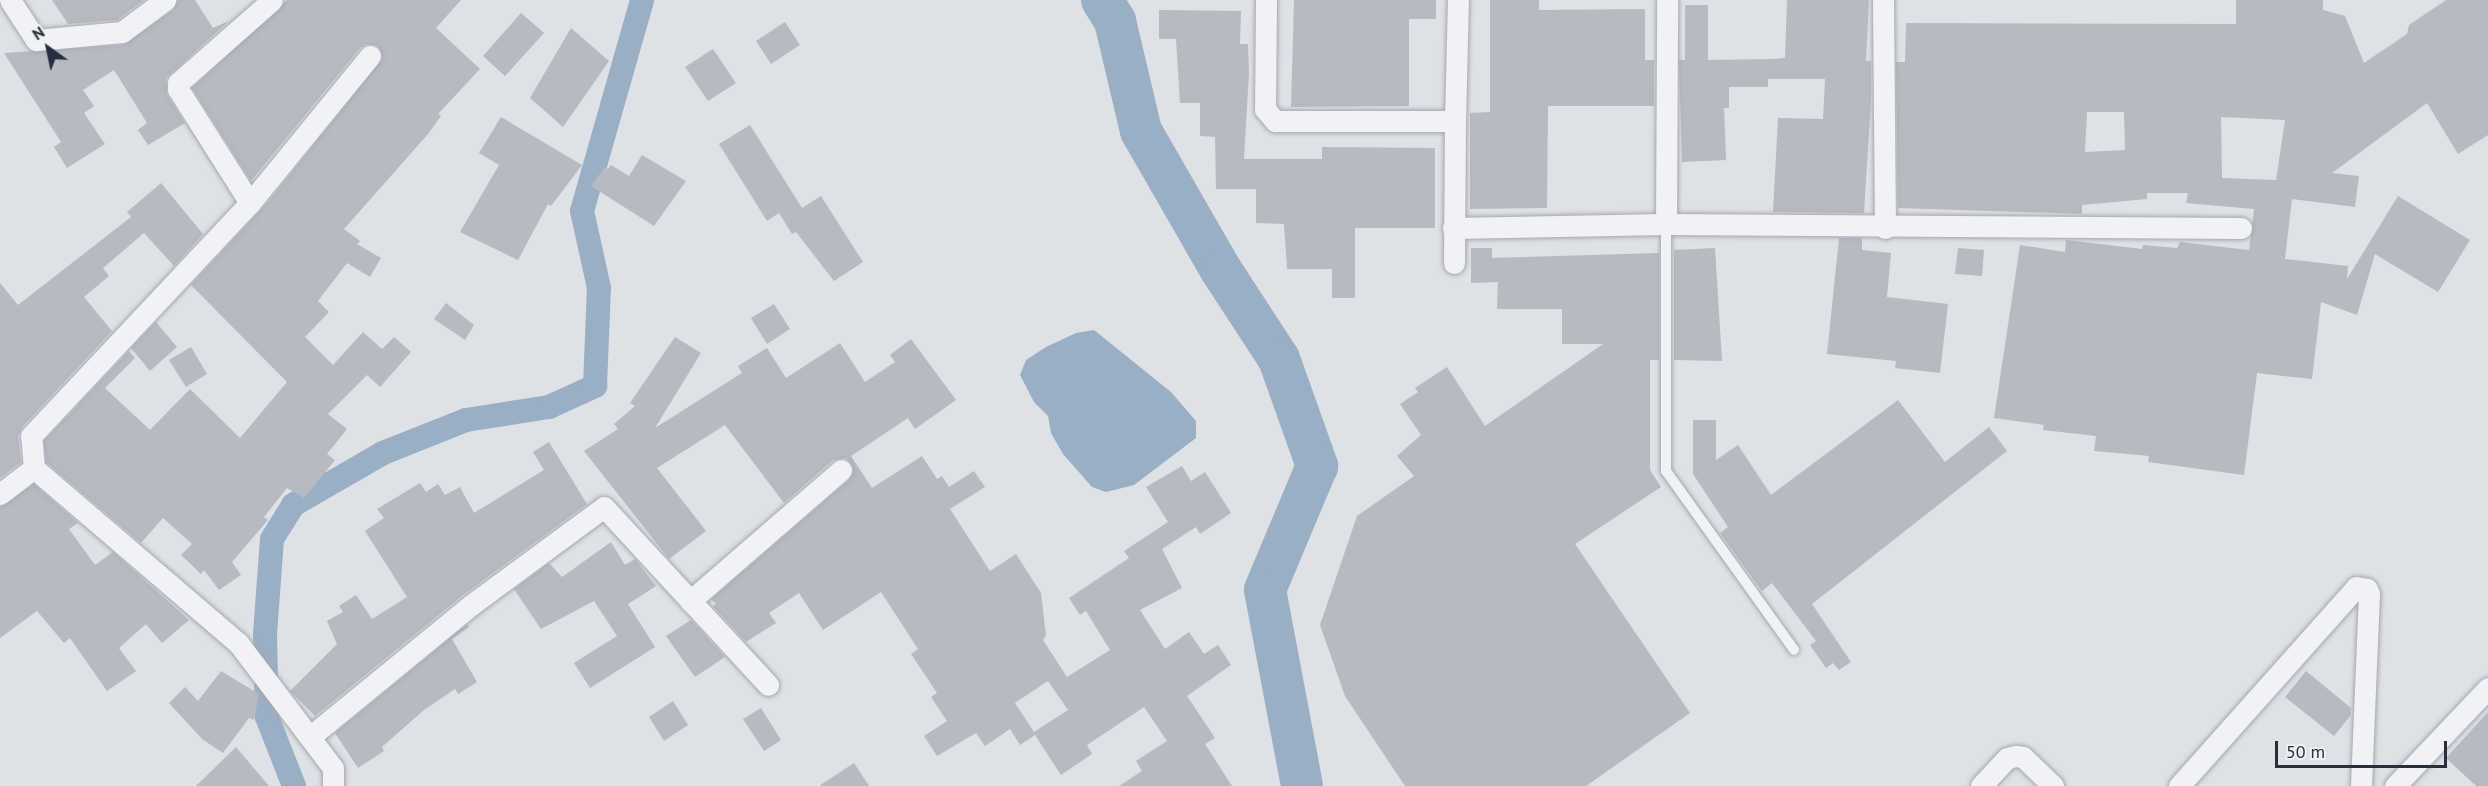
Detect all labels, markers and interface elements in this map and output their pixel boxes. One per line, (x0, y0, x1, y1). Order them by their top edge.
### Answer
north arrow (18, 18, 78, 78)
text: N (28, 22, 48, 44)
scale bar (2278, 729, 2450, 767)
text: 50 m (2286, 740, 2325, 763)

